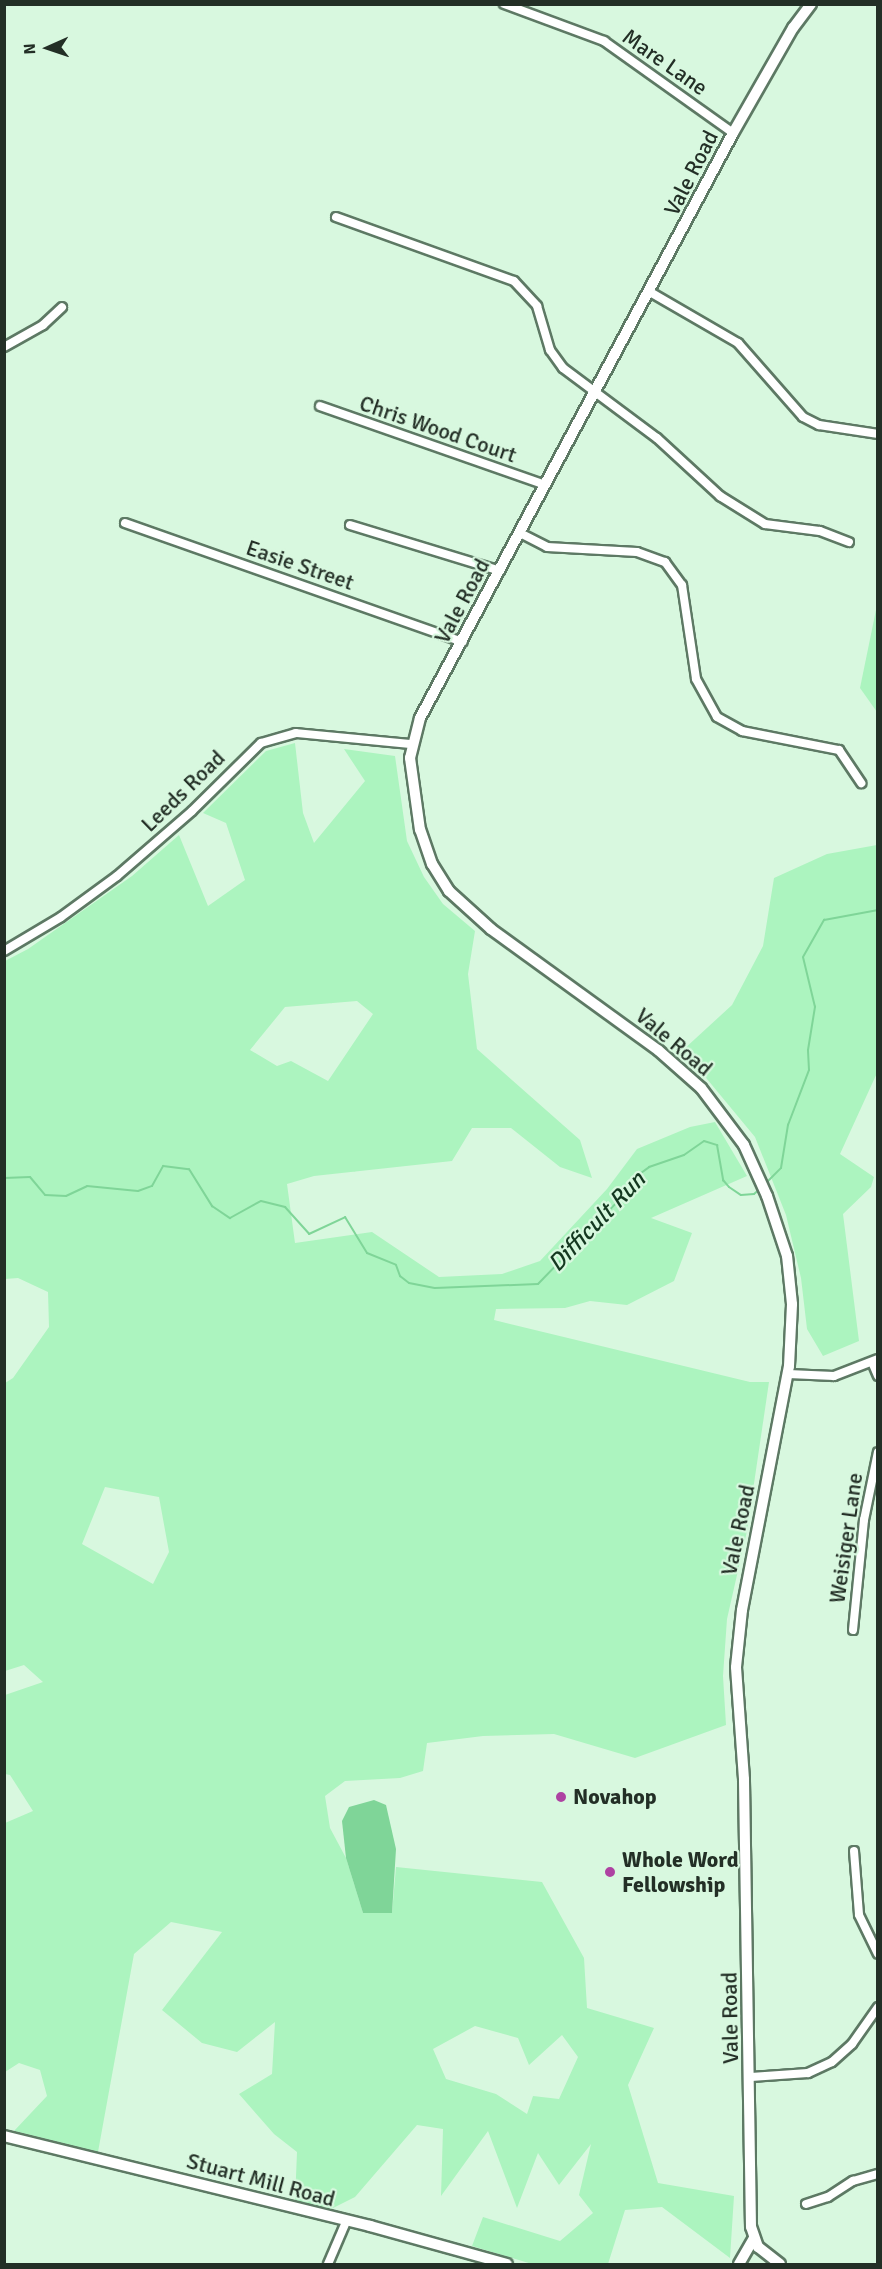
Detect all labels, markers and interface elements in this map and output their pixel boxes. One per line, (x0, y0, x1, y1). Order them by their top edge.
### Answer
north arrow (18, 18, 78, 78)
street label: Mare Lane (617, 23, 713, 101)
text: N (20, 43, 40, 55)
street label: Vale Road (658, 126, 724, 220)
street label: Chris Wood Court (356, 390, 520, 468)
street label: Easie Street (243, 534, 357, 596)
street label: Vale Road (429, 554, 495, 648)
street label: Leeds Road (136, 745, 230, 837)
street label: Vale Road (630, 1002, 718, 1082)
water label: Difficult Run (542, 1166, 652, 1278)
street label: Weisiger Lane (824, 1471, 868, 1605)
street label: Vale Road (716, 1482, 760, 1578)
place label: Novahop (573, 1784, 657, 1810)
marker: Novahop (554, 1790, 568, 1804)
place label: Whole Word Fellowship (622, 1846, 739, 1898)
marker: Whole Word Fellowship (603, 1865, 617, 1879)
street label: Vale Road (716, 1972, 744, 2064)
street label: Stuart Mill Road (184, 2148, 338, 2212)

